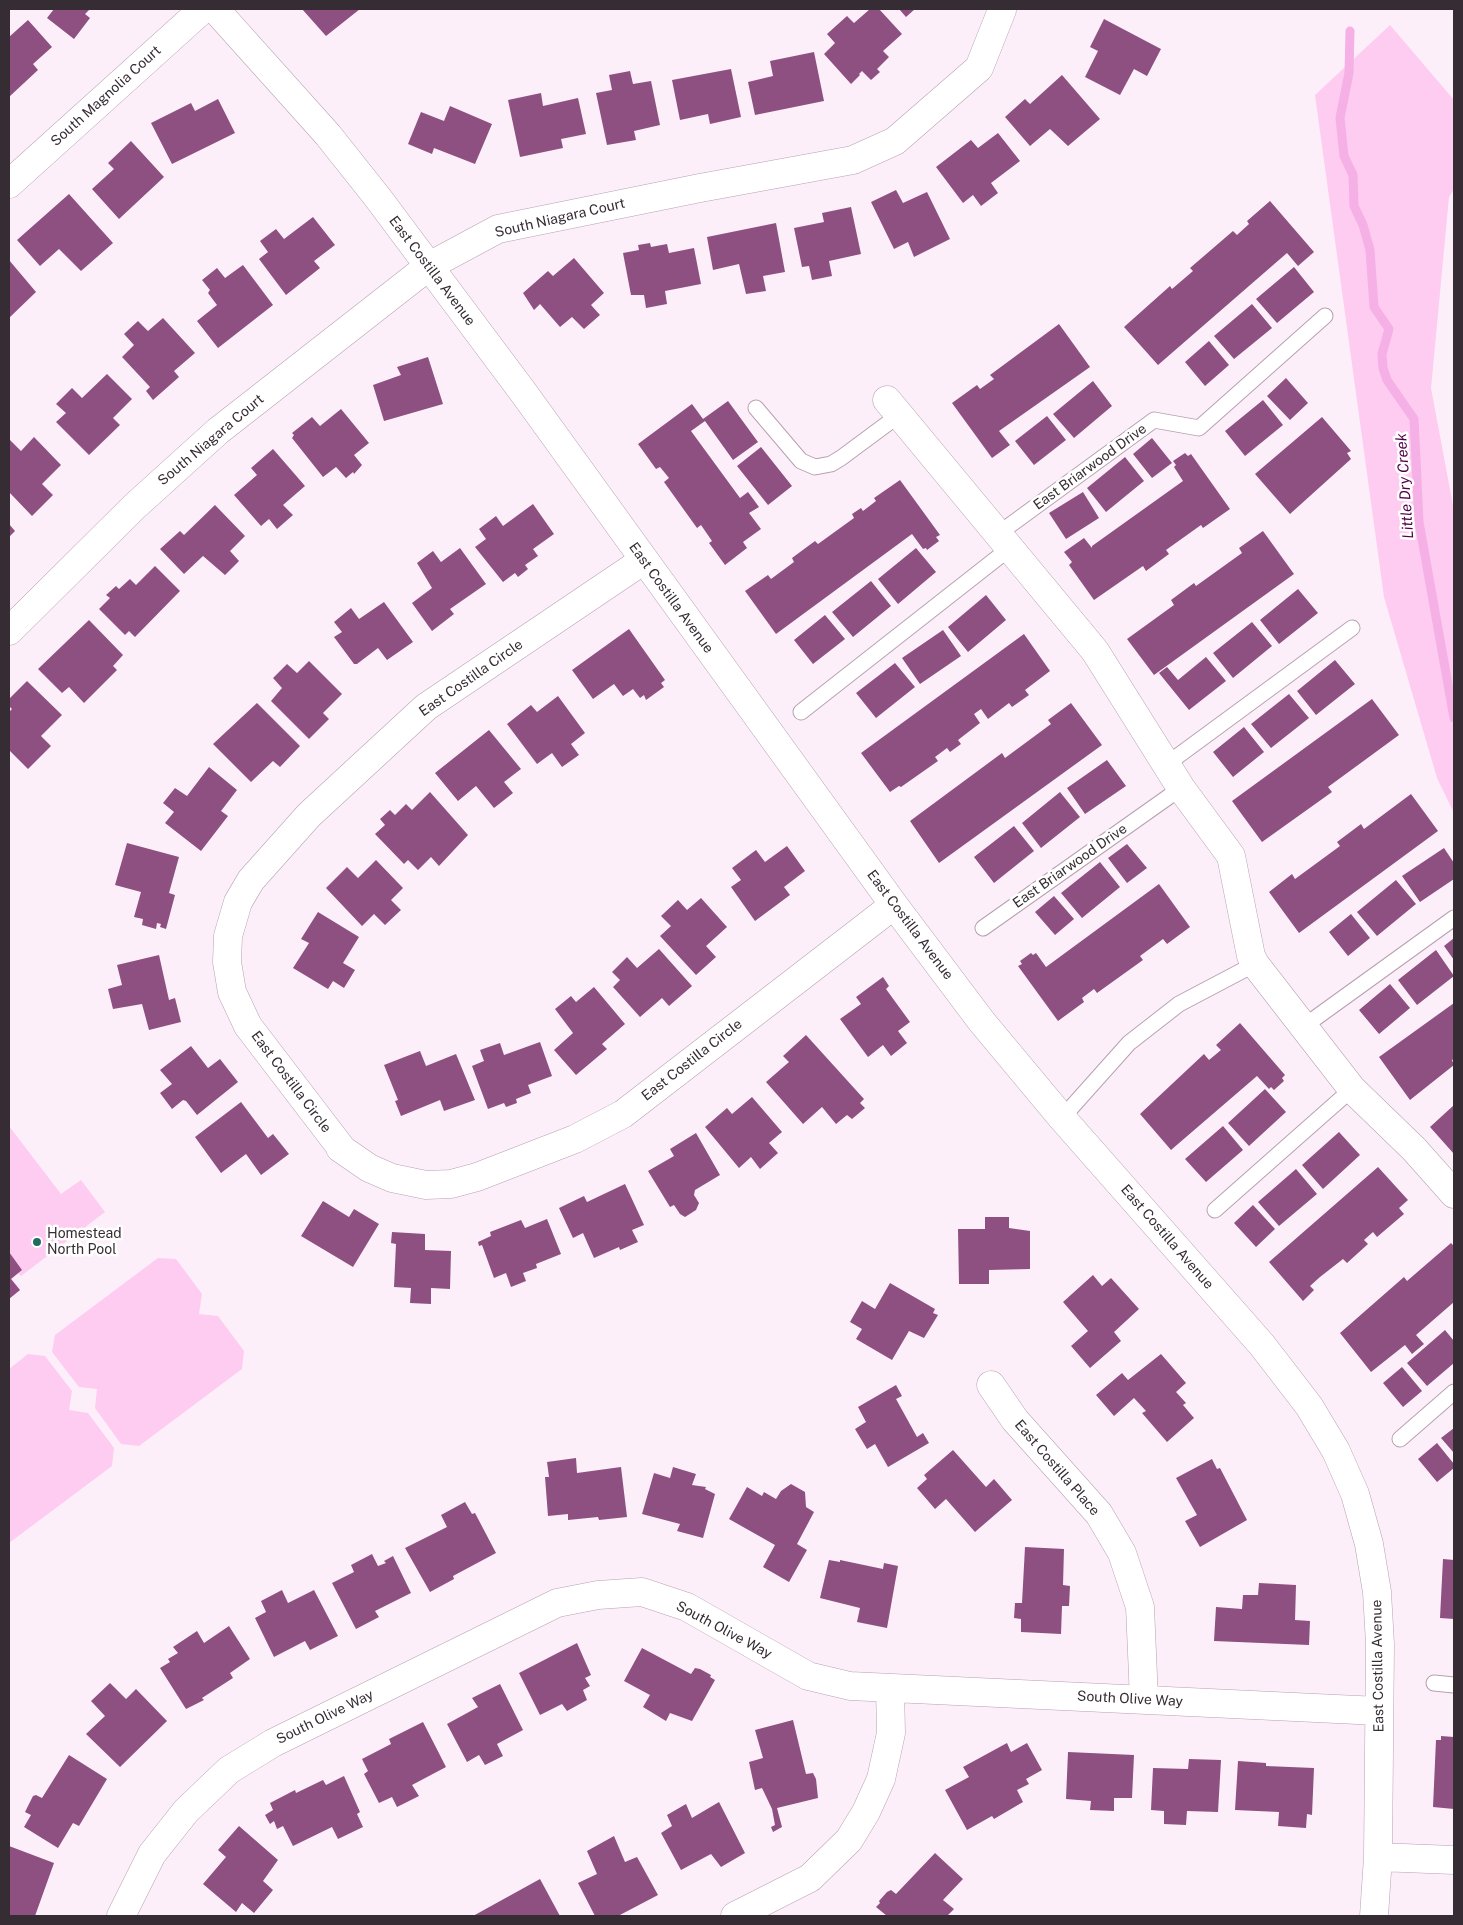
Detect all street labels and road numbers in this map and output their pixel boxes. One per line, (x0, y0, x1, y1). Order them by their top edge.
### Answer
street label: South Magnolia Court (47, 42, 165, 150)
street label: South Niagara Court (493, 195, 627, 241)
street label: East Costilla Avenue (385, 213, 479, 329)
street label: South Niagara Court (155, 391, 267, 489)
street label: East Briarwood Drive (1030, 420, 1150, 514)
street label: East Costilla Avenue (625, 539, 717, 657)
street label: East Costilla Circle (416, 636, 526, 720)
street label: East Briarwood Drive (1010, 820, 1130, 912)
street label: East Costilla Avenue (863, 867, 957, 983)
street label: East Costilla Circle (638, 1016, 746, 1104)
street label: East Costilla Circle (247, 1028, 335, 1136)
street label: East Costilla Avenue (1117, 1181, 1217, 1293)
street label: East Costilla Place (1011, 1417, 1103, 1519)
street label: South Olive Way (673, 1598, 775, 1662)
street label: East Costilla Avenue (1368, 1599, 1388, 1733)
street label: South Olive Way (274, 1686, 376, 1748)
street label: South Olive Way (1077, 1688, 1183, 1710)

